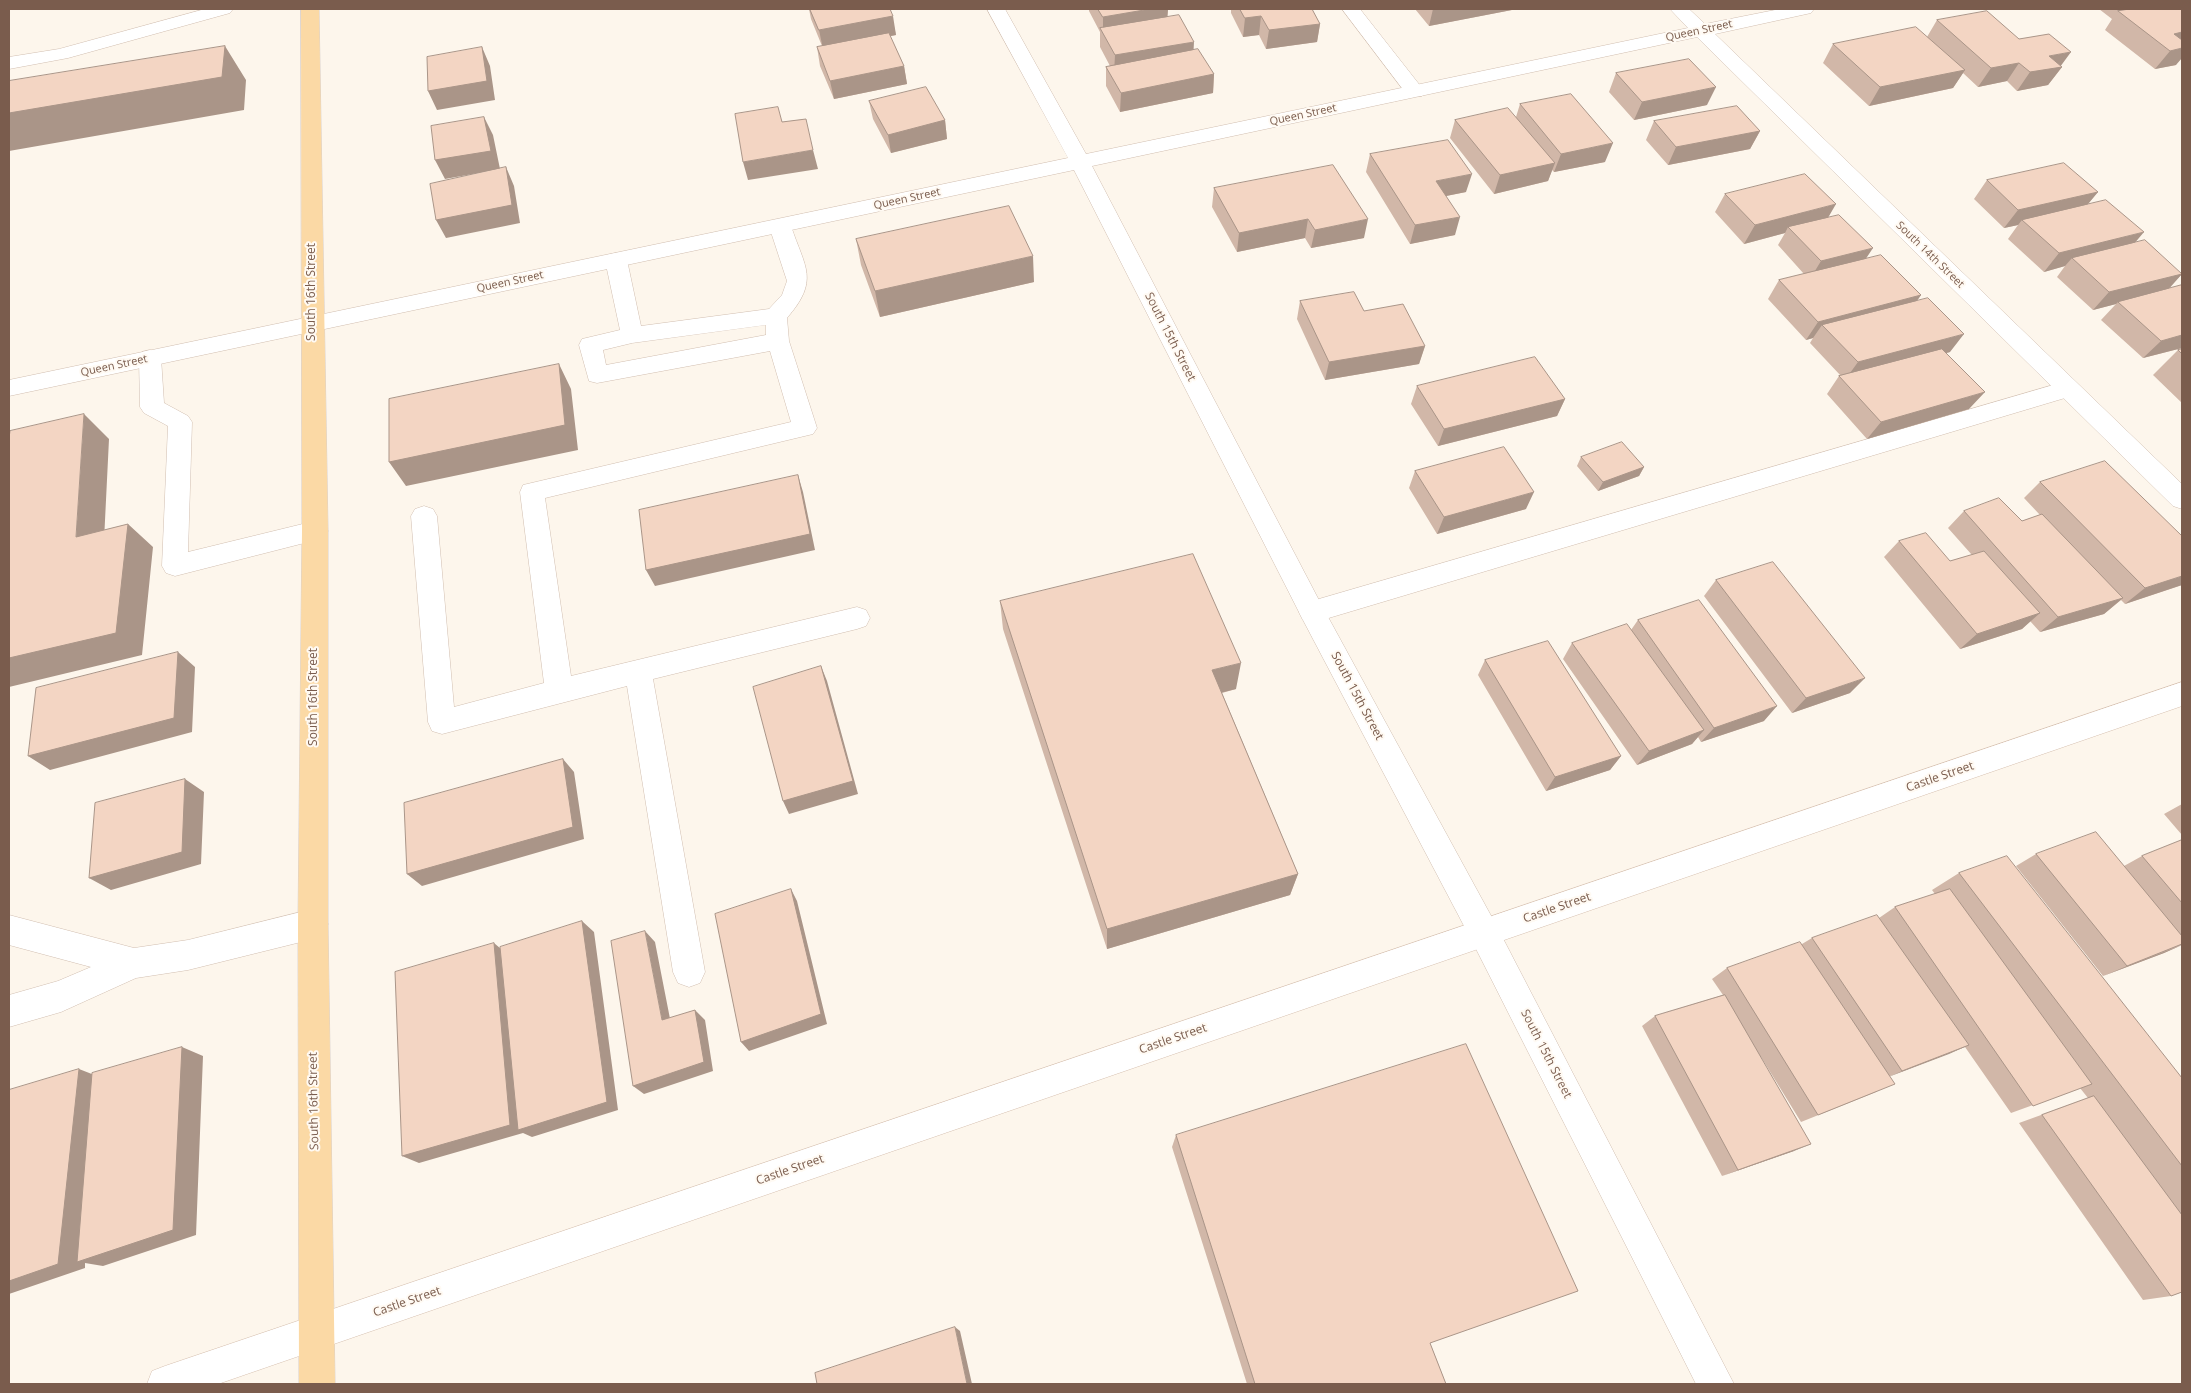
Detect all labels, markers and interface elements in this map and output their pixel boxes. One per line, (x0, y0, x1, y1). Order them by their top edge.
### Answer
street label: Queen Street (1664, 17, 1734, 45)
street label: Queen Street (1268, 101, 1338, 129)
street label: Queen Street (872, 185, 942, 213)
street label: South 14th Street (1893, 219, 1967, 291)
street label: South 16th Street (305, 243, 319, 341)
street label: Queen Street (475, 268, 545, 296)
street label: South 15th Street (1141, 290, 1199, 384)
street label: Queen Street (79, 352, 149, 380)
street label: South 16th Street (307, 648, 321, 746)
street label: South 15th Street (1328, 649, 1386, 743)
street label: Castle Street (1904, 759, 1976, 795)
street label: Castle Street (1521, 890, 1593, 926)
street label: South 15th Street (1517, 1007, 1575, 1101)
street label: Castle Street (1137, 1021, 1209, 1057)
street label: South 16th Street (306, 1052, 322, 1150)
street label: Castle Street (754, 1152, 826, 1188)
street label: Castle Street (371, 1284, 443, 1320)

